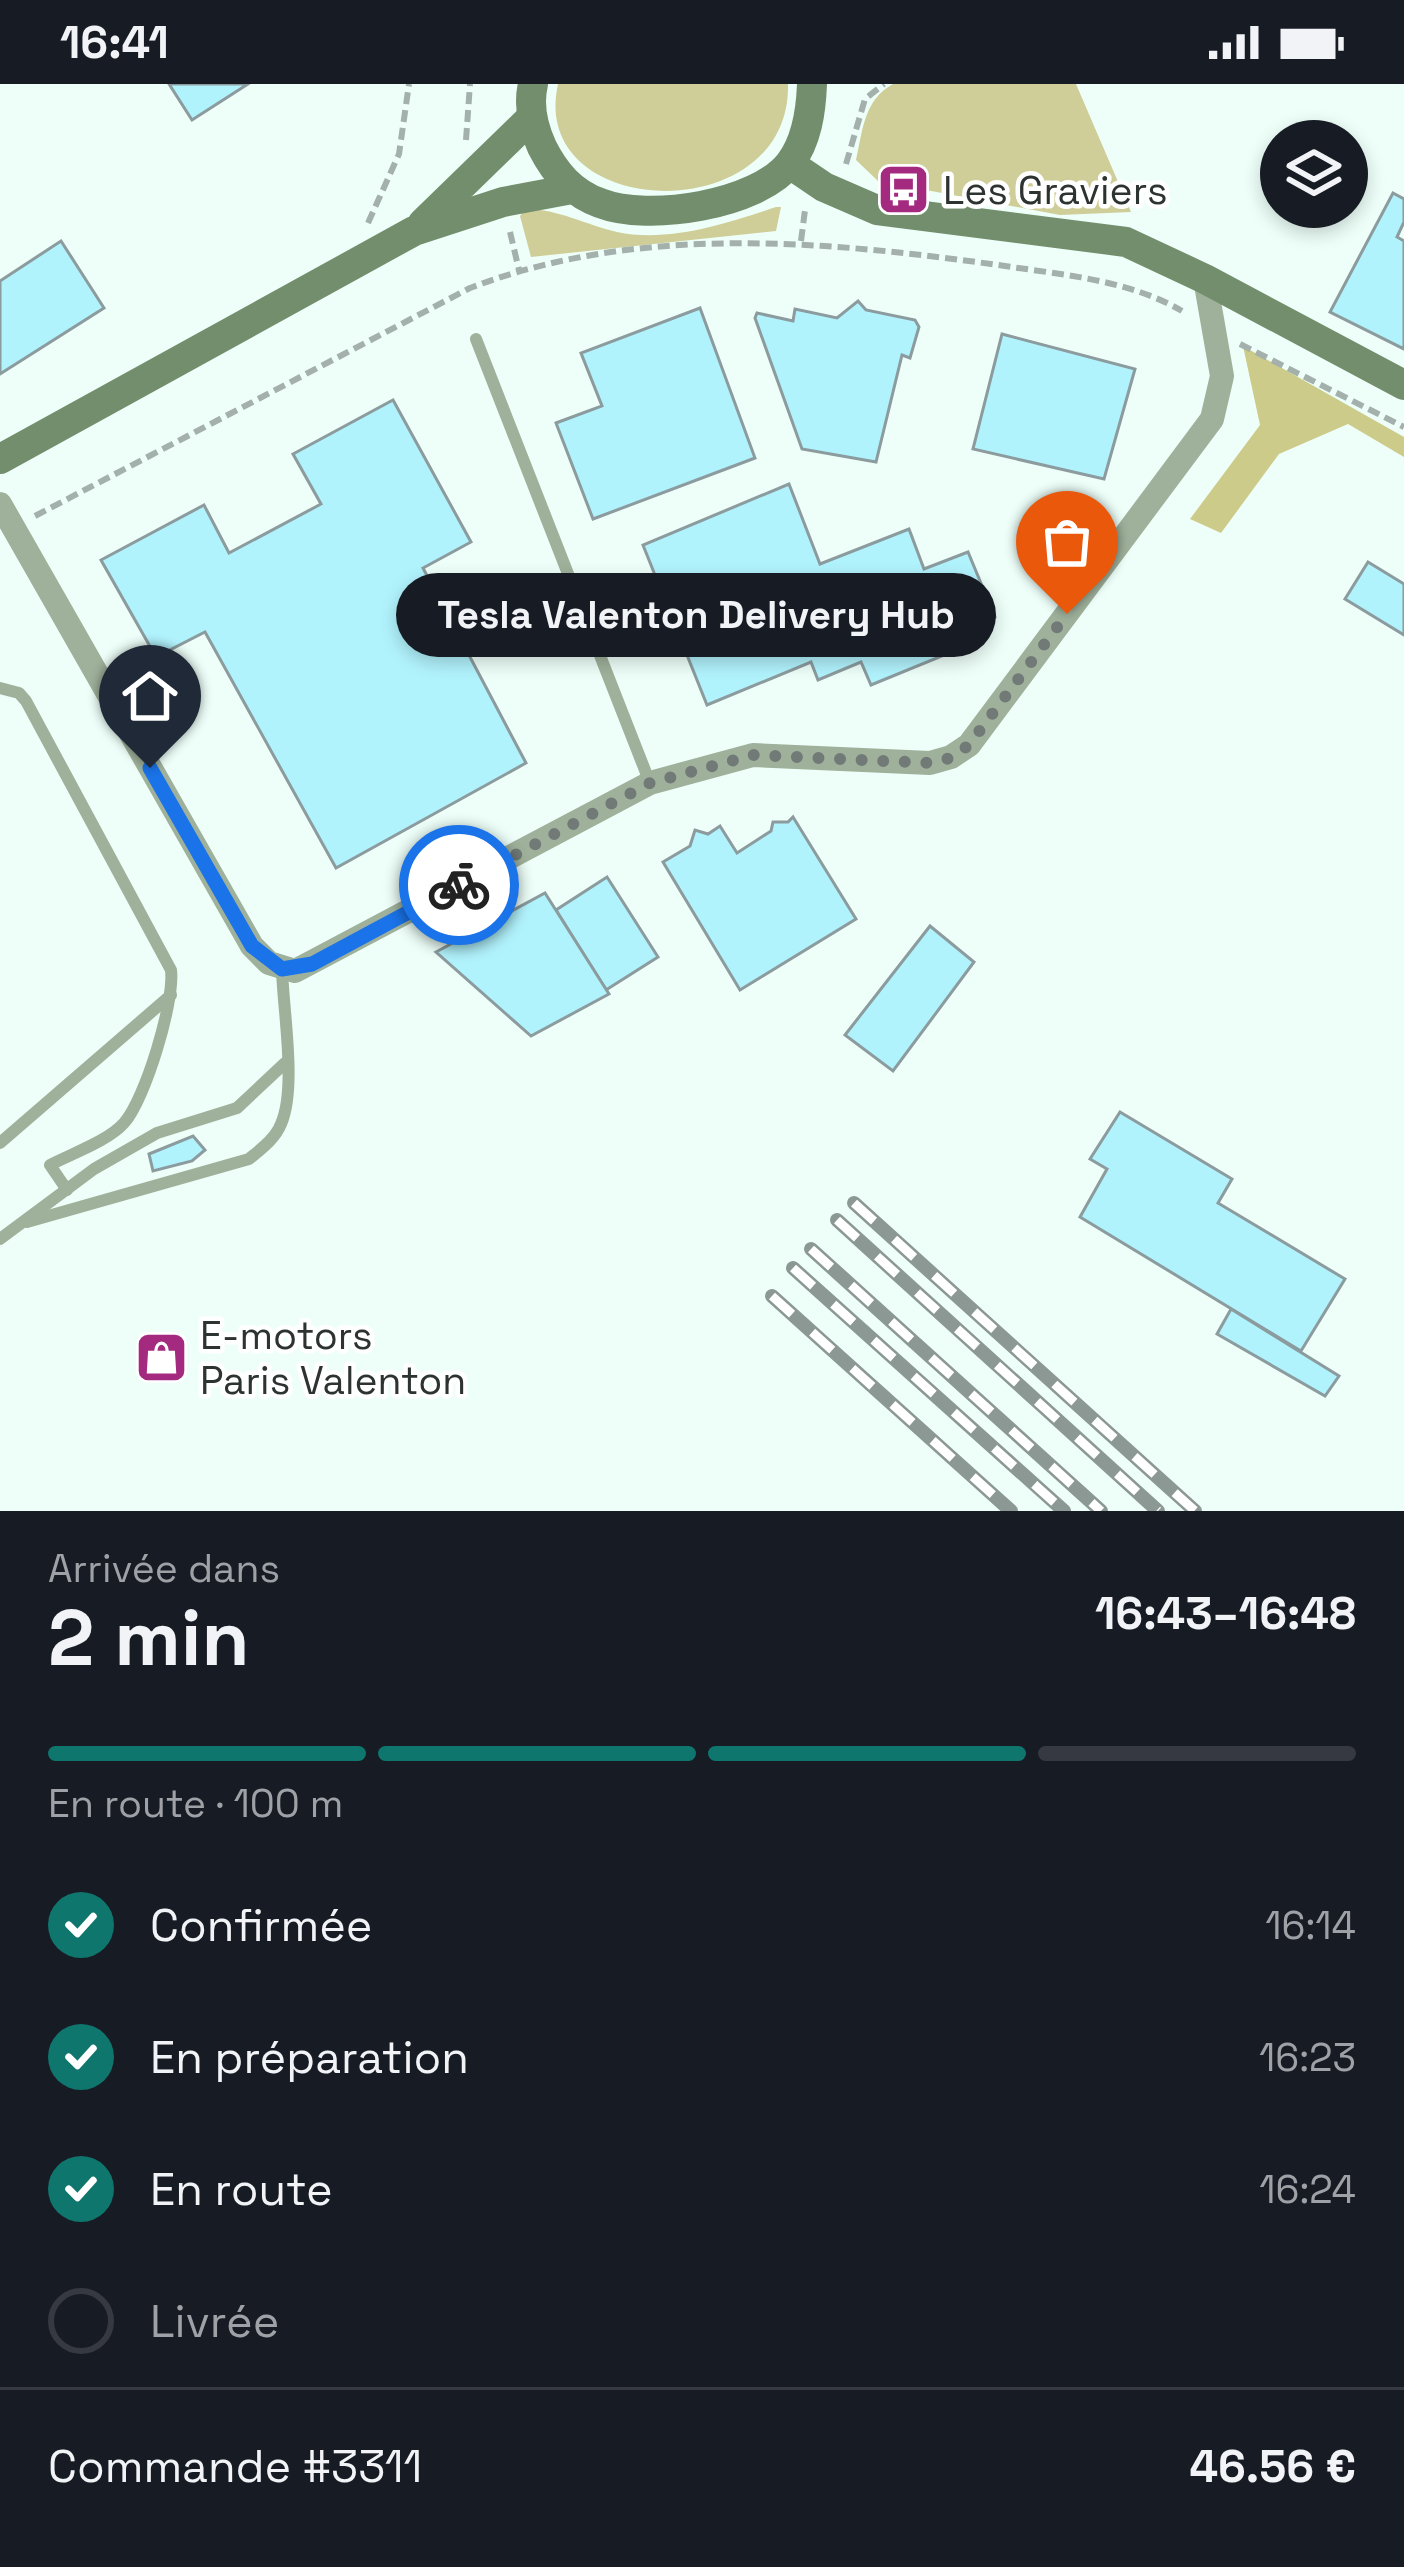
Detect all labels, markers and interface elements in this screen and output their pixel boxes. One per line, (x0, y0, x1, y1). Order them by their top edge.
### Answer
text: 16:41 (60, 14, 169, 71)
map controls (1260, 120, 1368, 228)
button: layers (1260, 120, 1368, 228)
bus stop icon: Les Graviers (876, 162, 932, 218)
place label: Les Graviers (943, 166, 1168, 215)
pin (1016, 491, 1118, 614)
icon: bag (1034, 509, 1100, 575)
callout: Tesla Valenton Delivery Hub (395, 572, 995, 656)
text: Tesla Valenton Delivery Hub (437, 590, 955, 639)
pin (99, 645, 201, 768)
icon: home (117, 663, 183, 729)
courier (399, 825, 519, 945)
icon: bike (426, 852, 492, 918)
place label: E-motors Paris Valenton (200, 1311, 466, 1405)
shop icon: E-motors Paris Valenton (133, 1329, 189, 1385)
text: Arrivée dans (48, 1544, 280, 1593)
text: 16:43–16:48 (1095, 1585, 1356, 1642)
text: 2 min (48, 1588, 250, 1688)
text: En route · 100 m (48, 1779, 343, 1828)
icon: check (48, 1892, 114, 1958)
text: Confirmée (150, 1897, 372, 1954)
text: 16:14 (1265, 1901, 1356, 1950)
icon: check (48, 2024, 114, 2090)
text: En préparation (150, 2029, 469, 2086)
text: 16:23 (1259, 2033, 1356, 2082)
icon: check (48, 2156, 114, 2222)
text: En route (150, 2161, 333, 2218)
text: 16:24 (1259, 2165, 1356, 2214)
text: Livrée (150, 2293, 279, 2350)
text: Commande #3311 (48, 2438, 422, 2495)
text: 46.56 € (1189, 2438, 1356, 2495)

